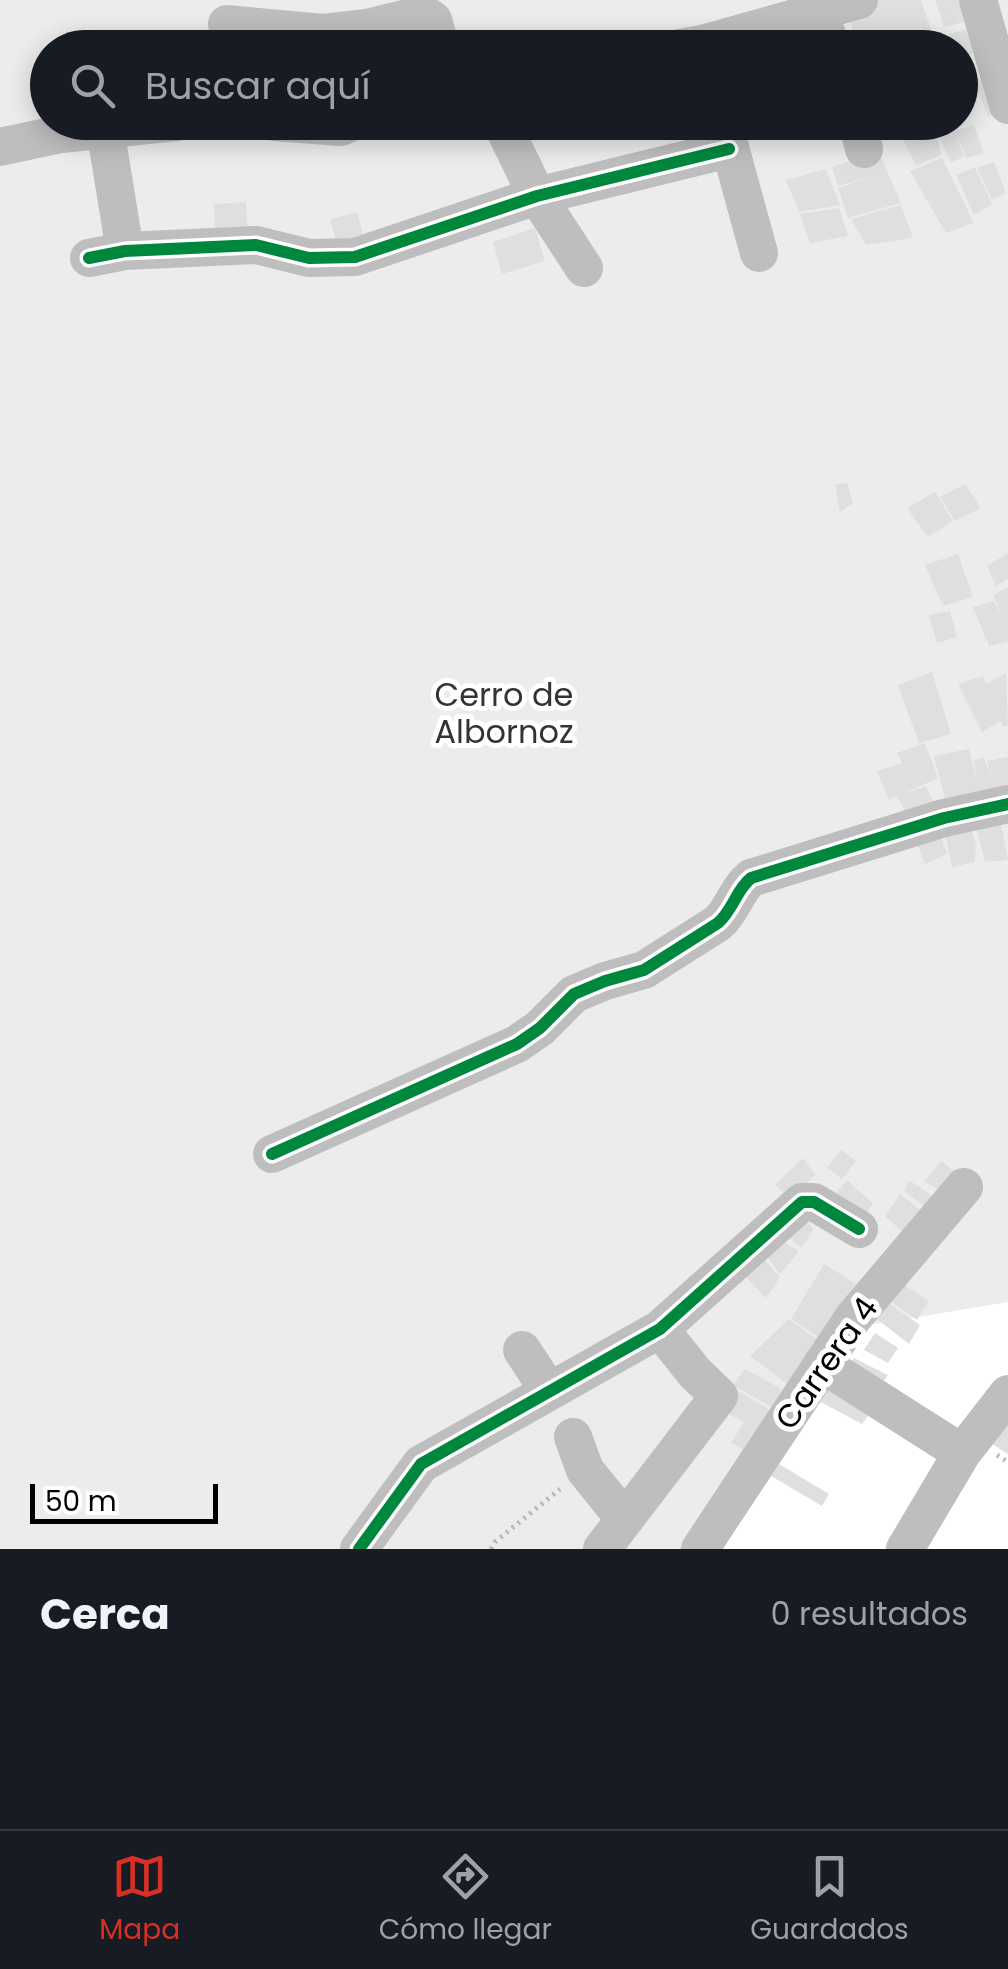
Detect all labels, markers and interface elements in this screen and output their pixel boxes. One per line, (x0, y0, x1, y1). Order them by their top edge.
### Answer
search box (30, 30, 978, 140)
icon: search (65, 58, 120, 113)
text: Buscar aquí (145, 59, 371, 112)
park label: Cerro de Albornoz (434, 672, 574, 754)
street label: Carrera 4 (764, 1288, 888, 1438)
scale bar (30, 1479, 218, 1524)
text: 50 m (45, 1482, 116, 1521)
text: Cerca (40, 1585, 170, 1644)
text: 0 resultados (770, 1591, 968, 1636)
tab: Mapa (99, 1849, 180, 1951)
tab: Cómo llegar (379, 1849, 552, 1951)
tab: Guardados (750, 1849, 909, 1951)

